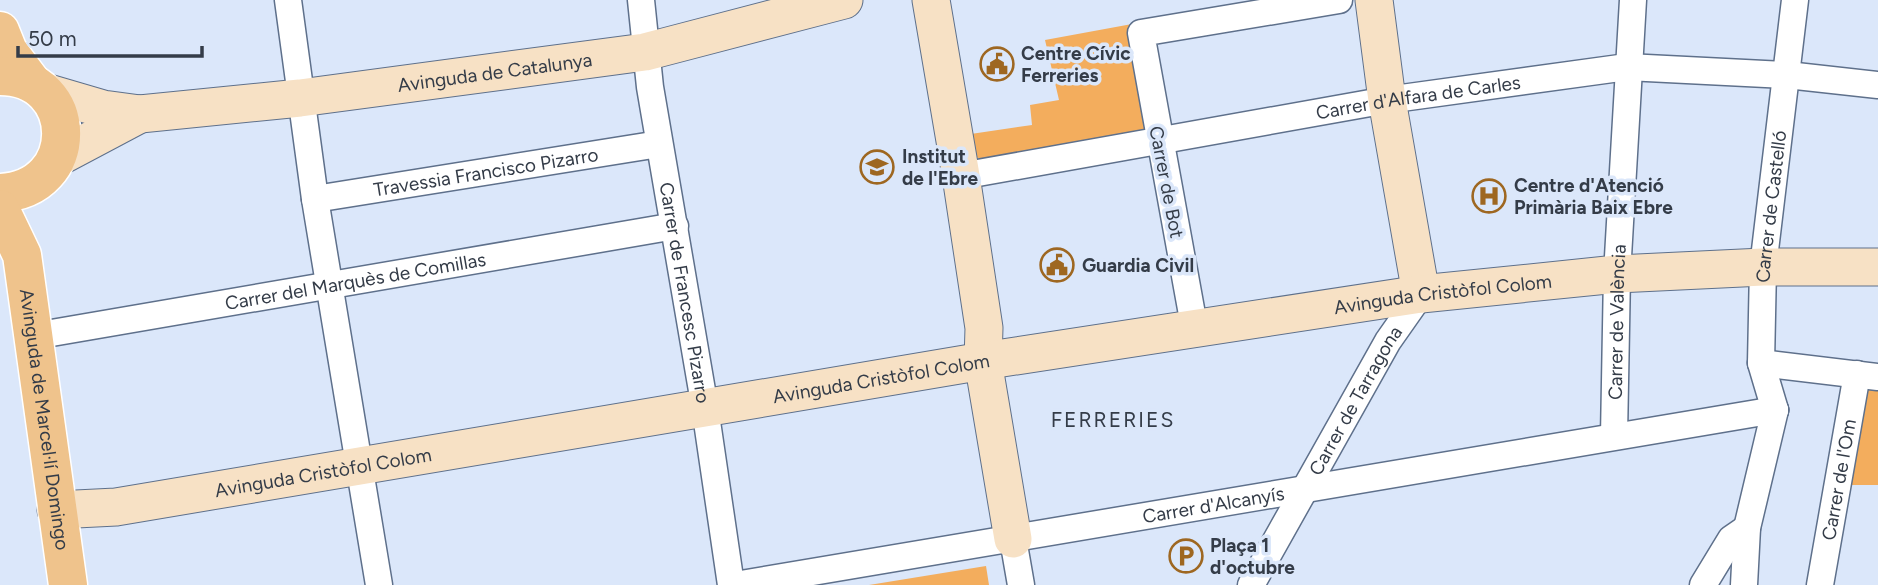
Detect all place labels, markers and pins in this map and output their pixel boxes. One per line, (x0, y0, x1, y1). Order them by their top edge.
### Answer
place label: Centre Cívic Ferreries (1021, 42, 1131, 87)
public building icon: Centre Cívic Ferreries (978, 45, 1016, 83)
place label: Institut de l'Ebre (902, 145, 978, 190)
school or university icon: Institut de l'Ebre (858, 148, 896, 186)
place label: Centre d'Atenció Primària Baix Ebre (1514, 174, 1673, 219)
hospital icon: Centre d'Atenció Primària Baix Ebre (1470, 177, 1508, 215)
public building icon: Guardia Civil (1038, 246, 1076, 284)
place label: Guardia Civil (1082, 254, 1194, 277)
place label: Plaça 1 d'octubre (1210, 534, 1295, 579)
parking icon: Plaça 1 d'octubre (1167, 537, 1205, 575)

